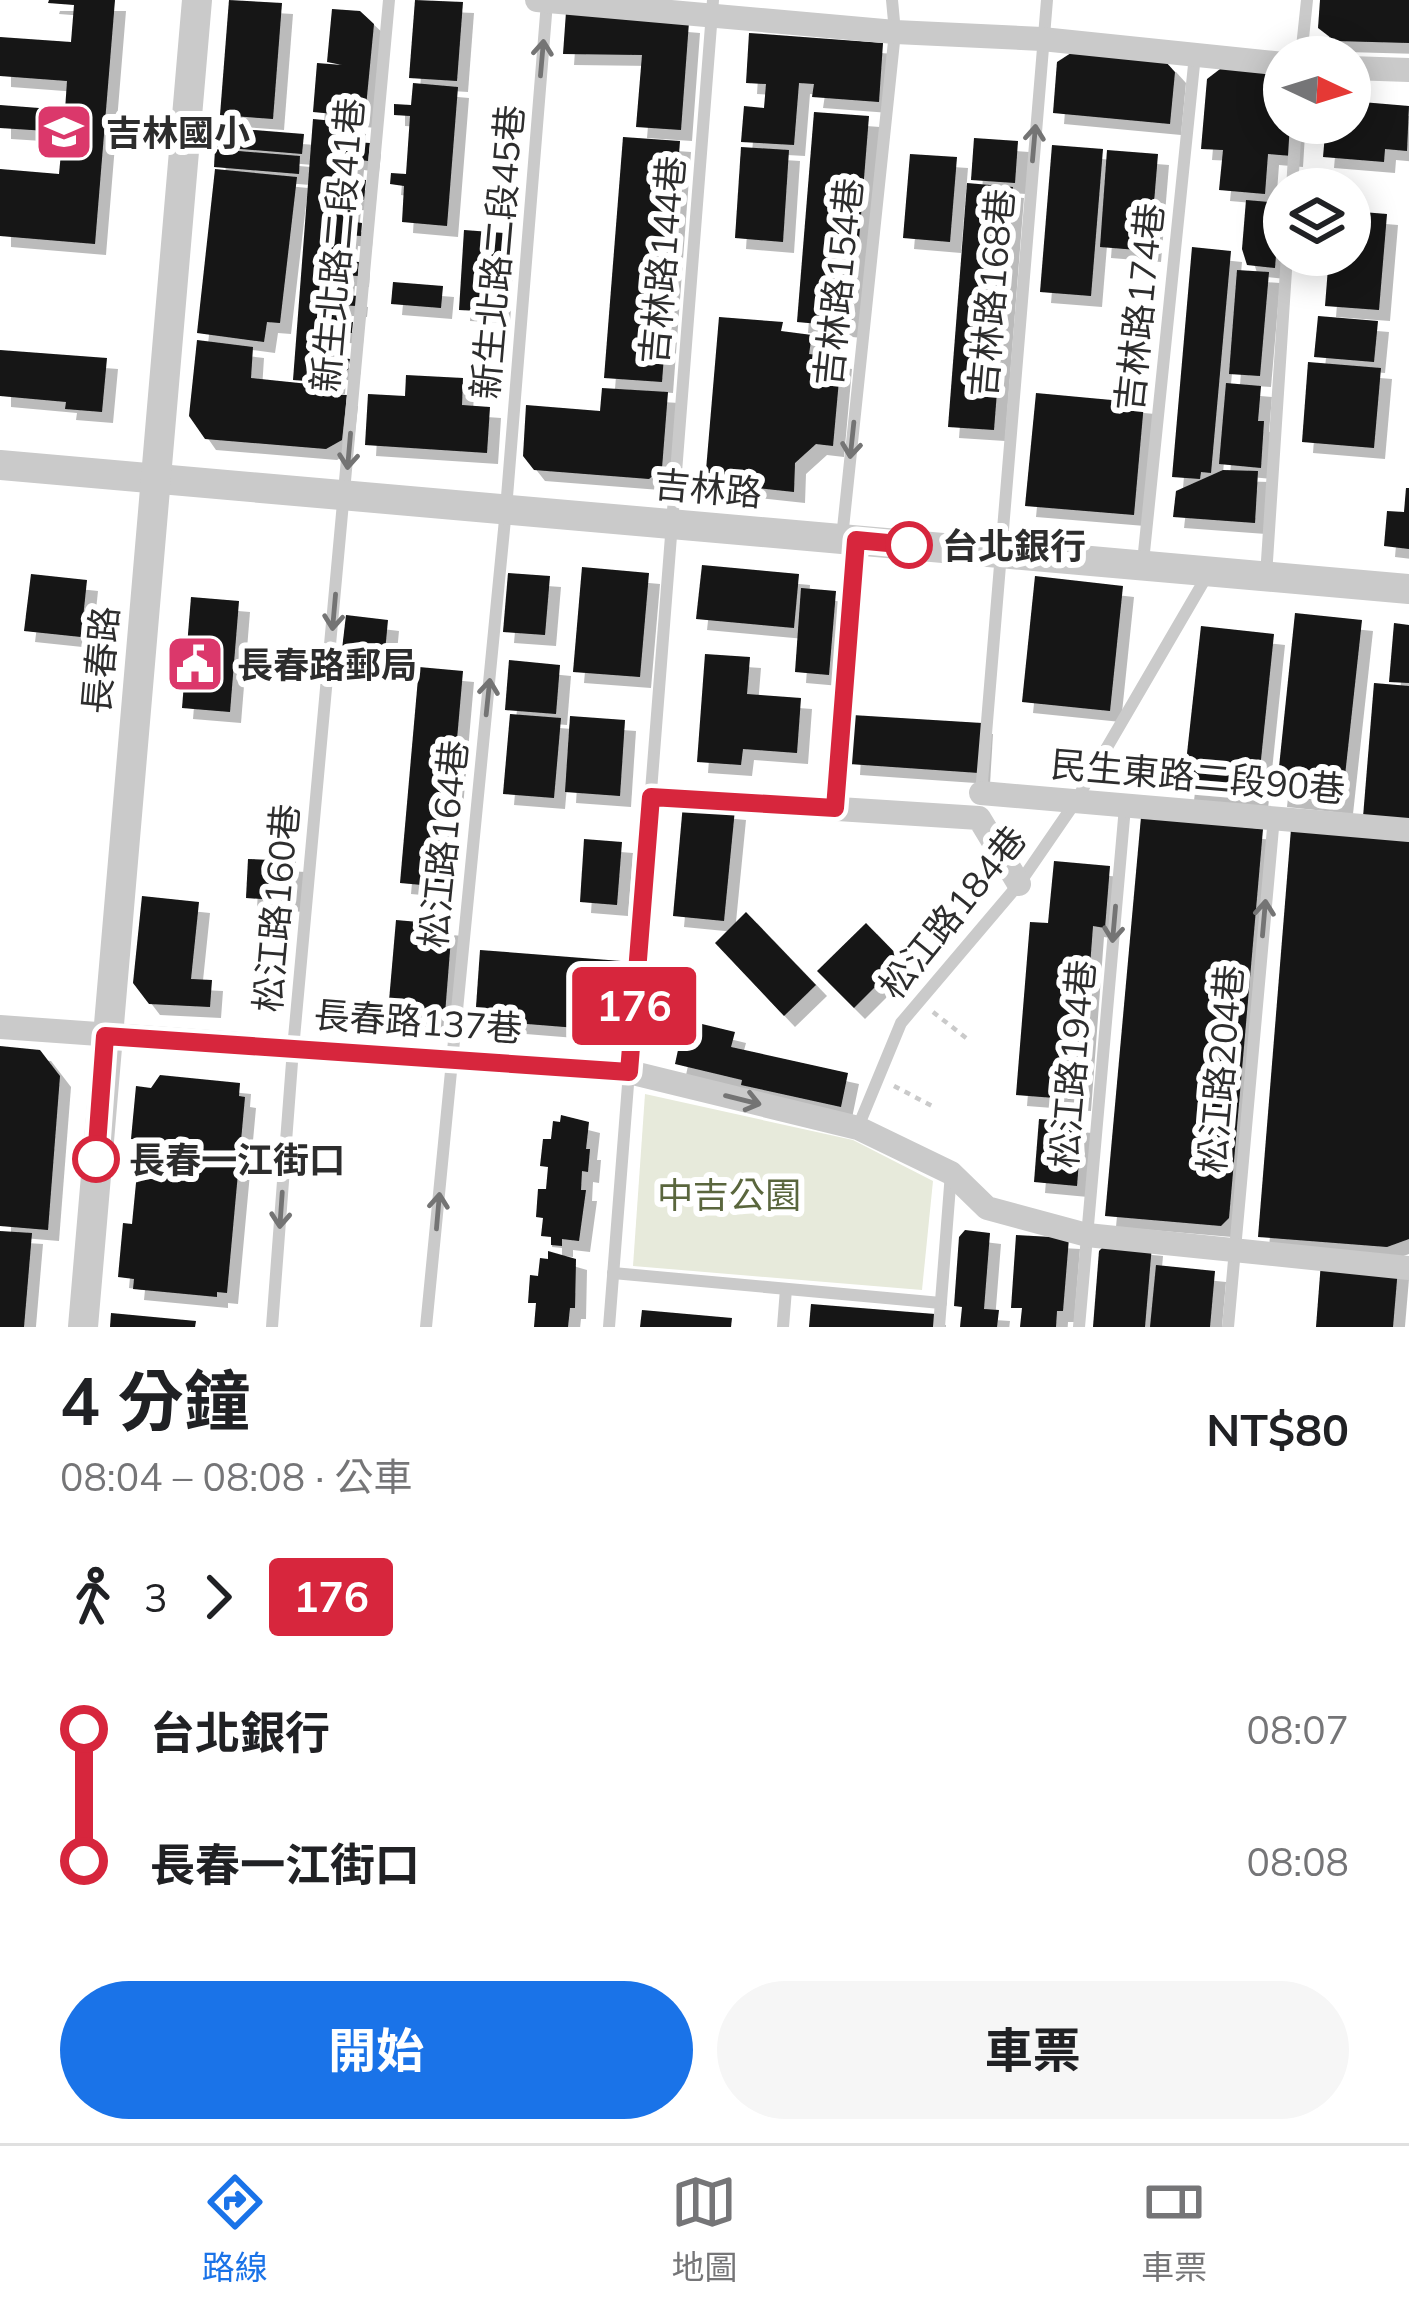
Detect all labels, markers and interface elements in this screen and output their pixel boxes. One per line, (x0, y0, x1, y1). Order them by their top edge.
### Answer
north arrow (1263, 36, 1371, 144)
map controls (1263, 36, 1371, 276)
one-way arrow (531, 39, 554, 78)
street label: 新生北路二段41巷 (302, 96, 372, 394)
school or university icon: 吉林國小 (33, 101, 95, 163)
street label: 新生北路二段45巷 (462, 103, 532, 401)
place label: 吉林國小 (106, 110, 250, 155)
one-way arrow (1022, 124, 1045, 163)
street label: 吉林路144巷 (630, 154, 694, 366)
button: layers (1263, 168, 1371, 276)
street label: 吉林路154巷 (805, 176, 871, 388)
street label: 吉林路168巷 (959, 187, 1023, 399)
street label: 吉林路174巷 (1106, 201, 1172, 413)
one-way arrow (840, 420, 863, 459)
one-way arrow (337, 431, 360, 470)
street label: 吉林路 (652, 461, 764, 515)
marker: 台北銀行 (887, 523, 931, 567)
place label: 台北銀行 (942, 523, 1086, 568)
one-way arrow (322, 592, 345, 631)
street label: 長春路 (73, 604, 127, 716)
public building icon: 長春路郵局 (164, 633, 226, 695)
place label: 長春路郵局 (237, 642, 417, 687)
one-way arrow (477, 678, 499, 717)
street label: 松江路164巷 (410, 738, 476, 950)
street label: 民生東路二段90巷 (1049, 741, 1347, 811)
street label: 松江路160巷 (244, 802, 308, 1014)
street label: 松江路184巷 (869, 817, 1035, 1007)
one-way arrow (1253, 899, 1276, 938)
one-way arrow (1102, 904, 1125, 943)
street label: 松江路194巷 (1040, 958, 1104, 1170)
street label: 松江路204巷 (1188, 963, 1252, 1175)
line badge: 176 (565, 967, 703, 1045)
text: 176 (596, 979, 672, 1032)
street label: 長春路137巷 (312, 991, 524, 1051)
one-way arrow (723, 1090, 761, 1112)
marker: 長春一江街口 (74, 1137, 118, 1181)
place label: 長春一江街口 (129, 1137, 345, 1182)
park label: 中吉公園 (657, 1172, 801, 1217)
one-way arrow (269, 1189, 292, 1228)
one-way arrow (427, 1192, 450, 1231)
text: 4 分鐘 (60, 1359, 250, 1442)
text: NT$80 (1206, 1401, 1349, 1457)
text: 08:04 – 08:08 · 公車 (60, 1452, 412, 1501)
icon: walk (60, 1564, 126, 1630)
icon: forward (185, 1564, 251, 1630)
text: 176 (293, 1570, 369, 1623)
text: 3 (144, 1573, 167, 1622)
text: 台北銀行 (150, 1704, 330, 1760)
text: 08:07 (1247, 1705, 1349, 1754)
text: 長春一江街口 (150, 1836, 420, 1892)
text: 08:08 (1247, 1837, 1349, 1886)
button: 開始 (60, 1981, 693, 2119)
button: 車票 (717, 1981, 1349, 2119)
tab: 路線 (202, 2169, 268, 2289)
tab: 地圖 (671, 2169, 737, 2289)
tab: 車票 (1141, 2169, 1207, 2289)

